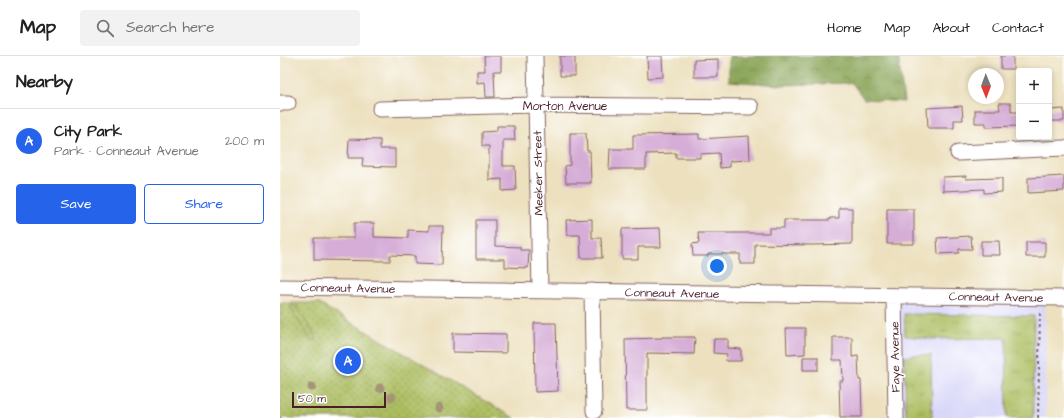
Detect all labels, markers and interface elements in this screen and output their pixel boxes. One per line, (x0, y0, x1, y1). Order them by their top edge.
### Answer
search box (80, 10, 360, 46)
text: Map (20, 14, 56, 41)
icon: search (94, 17, 116, 39)
text: Search here (126, 17, 215, 38)
text: Home (827, 18, 862, 38)
text: Map (884, 18, 910, 38)
text: About (932, 18, 970, 38)
text: Contact (992, 18, 1044, 38)
north arrow (968, 68, 1004, 104)
map controls (1016, 68, 1052, 140)
button: + (1016, 68, 1052, 104)
text: Nearby (16, 70, 73, 94)
street label: Morton Avenue (523, 98, 608, 115)
button: − (1016, 104, 1052, 140)
text: City Park (54, 121, 122, 142)
street label: Meeker Street (529, 130, 548, 216)
text: A (25, 132, 33, 150)
text: 200 m (225, 132, 264, 150)
text: Park · Conneaut Avenue (54, 142, 199, 160)
button: Save (16, 184, 136, 224)
button: Share (144, 184, 264, 224)
your location (707, 256, 727, 276)
street label: Conneaut Avenue (301, 279, 396, 298)
street label: Conneaut Avenue (625, 284, 720, 303)
street label: Conneaut Avenue (949, 288, 1044, 307)
street label: Faye Avenue (886, 321, 906, 393)
pin: A (335, 346, 361, 376)
scale bar (292, 390, 386, 409)
text: 50 m (298, 391, 326, 406)

